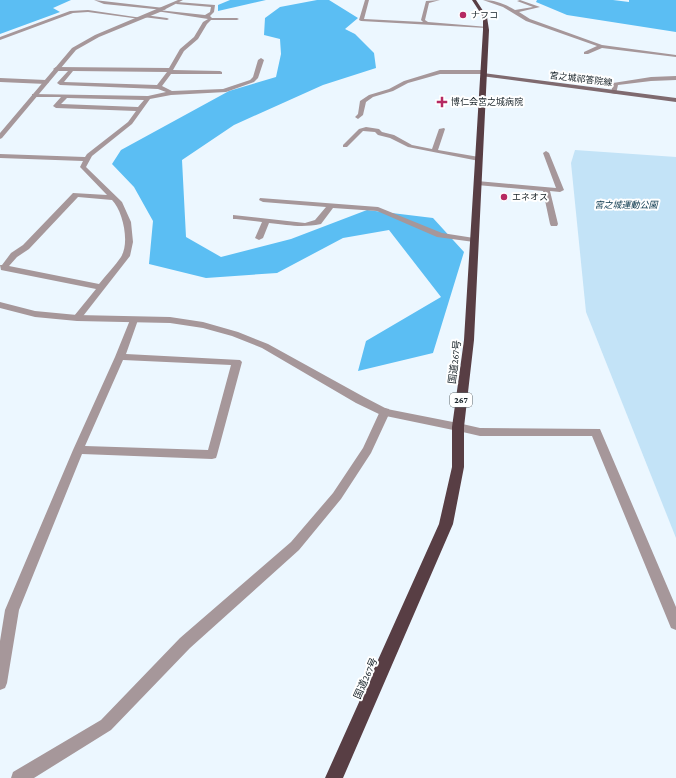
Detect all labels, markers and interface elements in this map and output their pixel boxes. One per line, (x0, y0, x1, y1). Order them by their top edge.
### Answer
marker: ナフコ (458, 10, 468, 20)
place label: ナフコ (471, 10, 498, 20)
street label: 宮之城祁答院線 (549, 70, 614, 88)
marker: 博仁会宮之城病院 (436, 96, 448, 108)
place label: 博仁会宮之城病院 (451, 97, 523, 107)
marker: エネオス (499, 192, 509, 202)
place label: エネオス (512, 192, 548, 202)
park label: 宮之城運動公園 (594, 200, 659, 210)
street label: 国道267号 (446, 340, 463, 385)
road number: 267 (450, 393, 472, 407)
street label: 国道267号 (351, 656, 379, 701)

